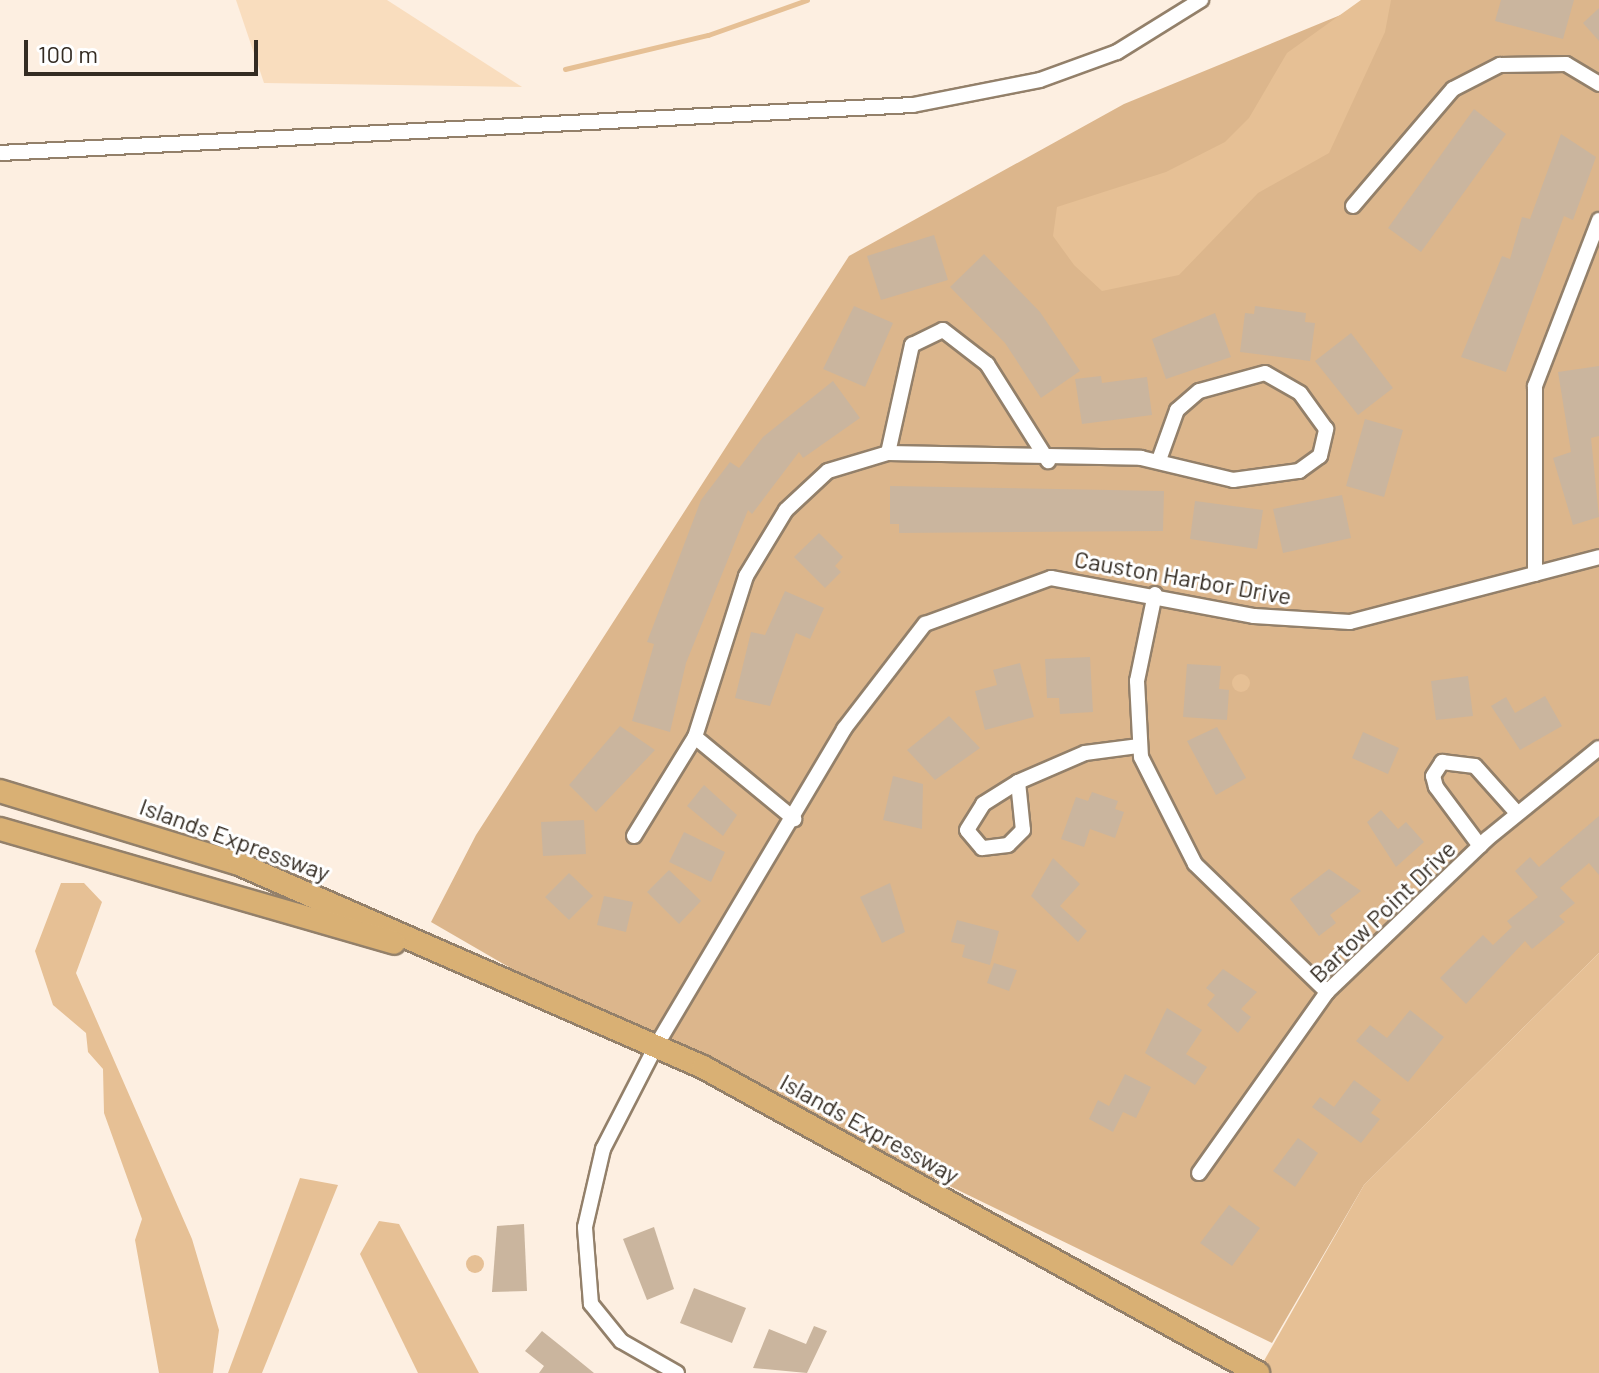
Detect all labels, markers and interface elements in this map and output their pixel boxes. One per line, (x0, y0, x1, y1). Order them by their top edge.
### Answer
scale bar (28, 24, 262, 74)
text: 100 m (38, 39, 98, 68)
street label: Causton Harbor Drive (1072, 544, 1294, 610)
street label: Islands Expressway (136, 791, 334, 887)
street label: Bartow Point Drive (1303, 834, 1461, 988)
street label: Islands Expressway (775, 1067, 965, 1189)

